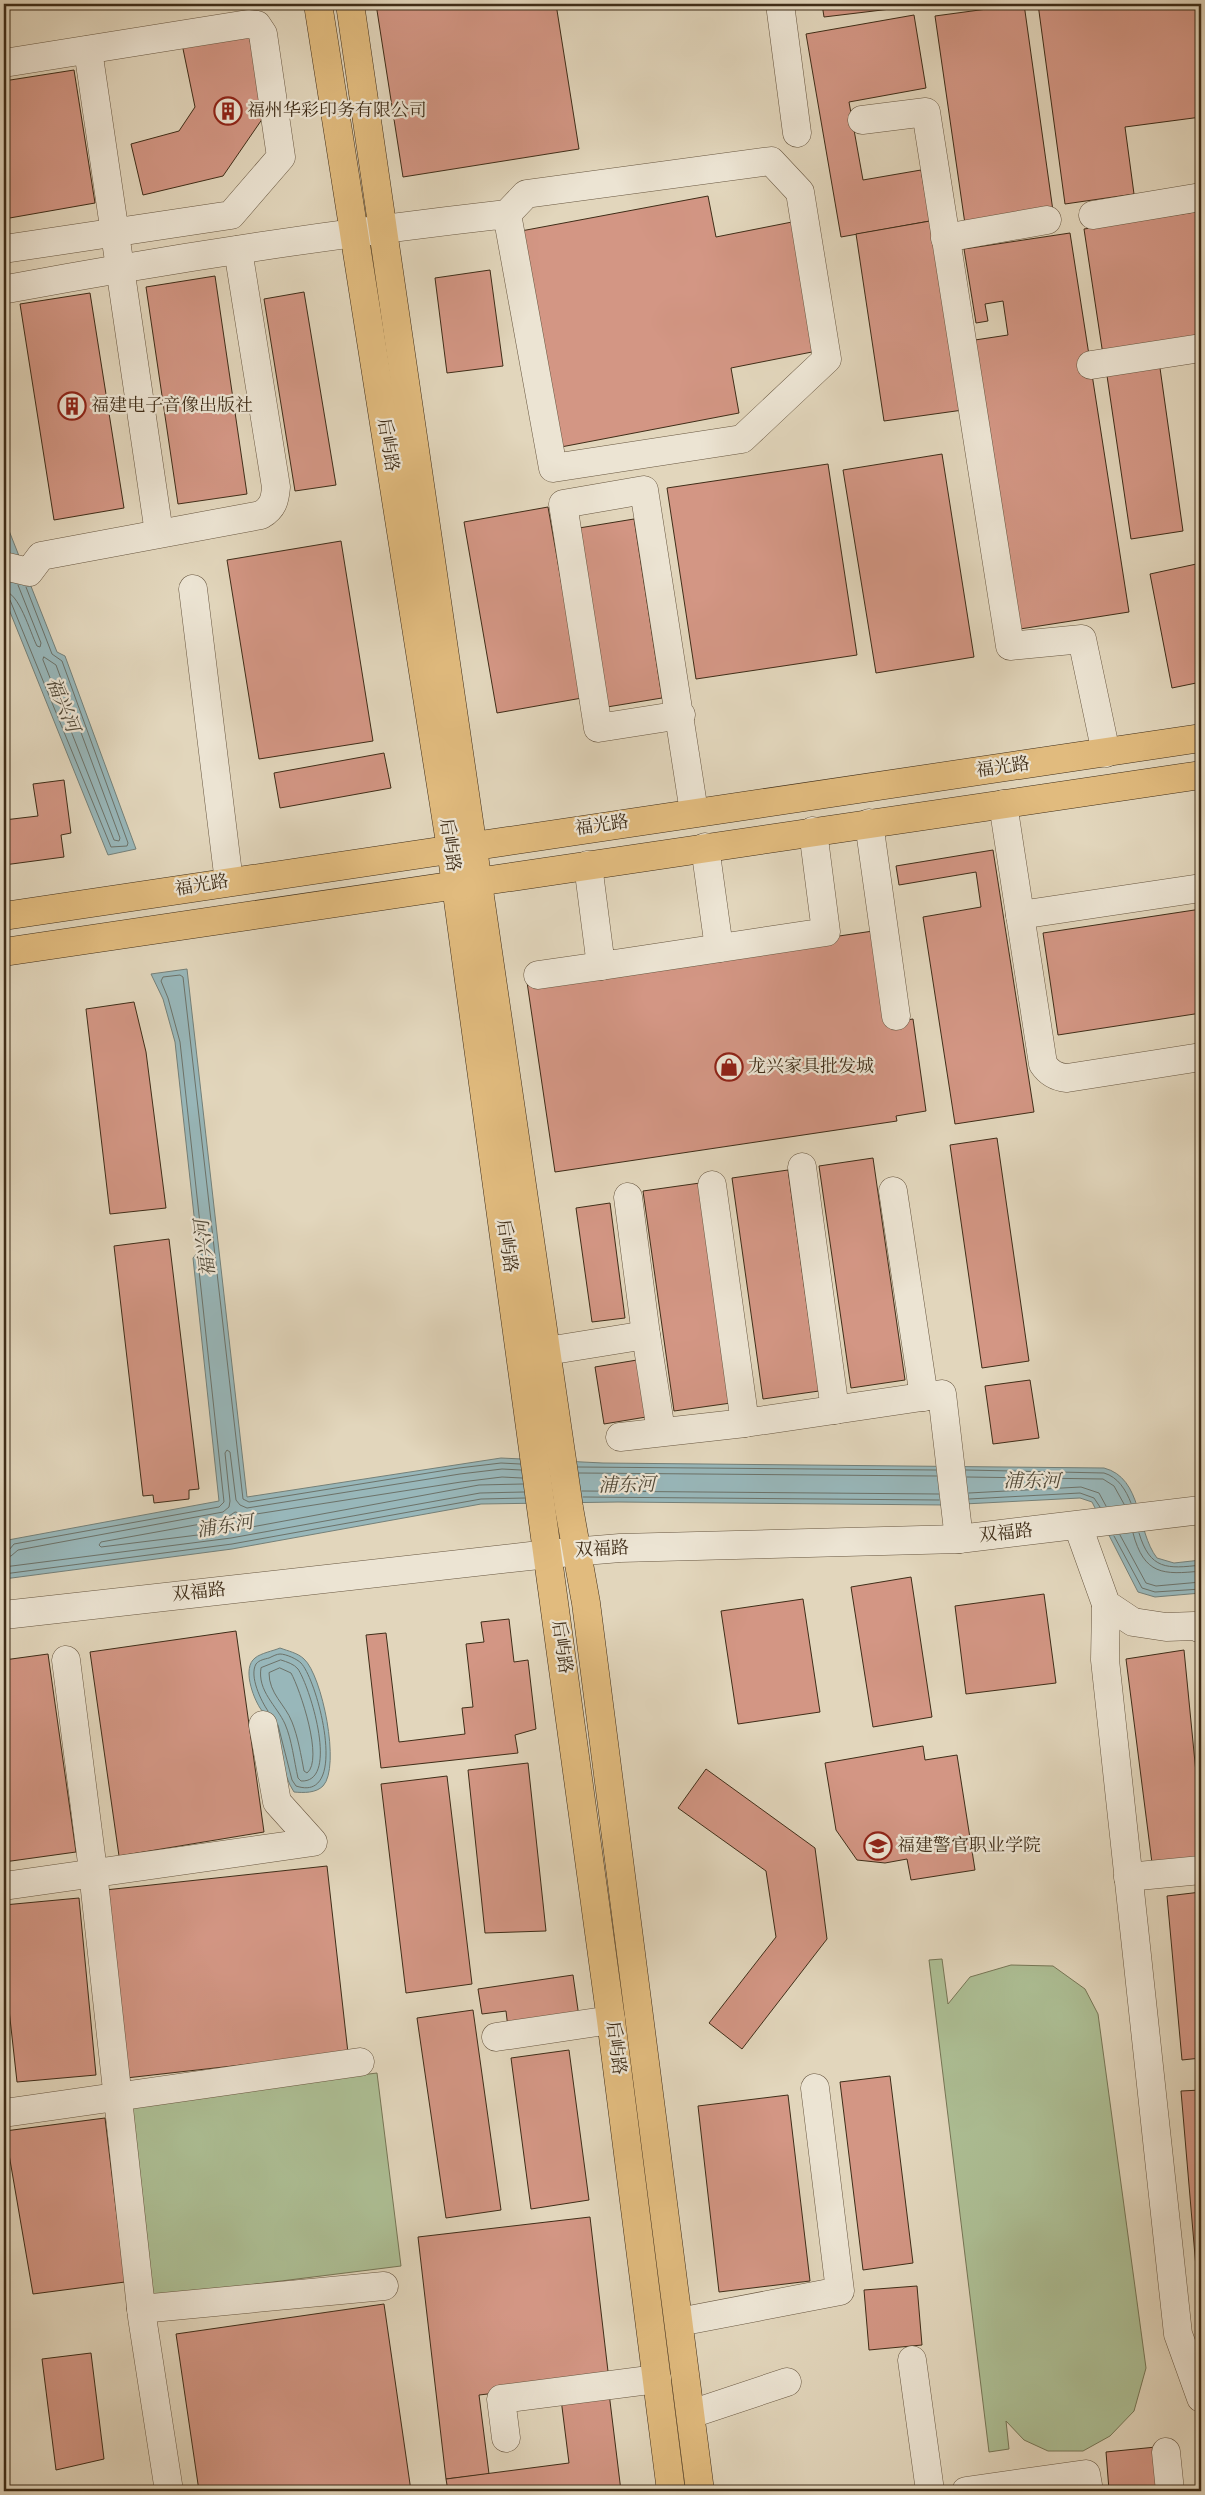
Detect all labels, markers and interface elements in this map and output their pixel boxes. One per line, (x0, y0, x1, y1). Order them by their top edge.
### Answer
building icon: 福州华彩印务有限公司 (213, 96, 243, 126)
place label: 福州华彩印务有限公司 (247, 99, 427, 124)
building icon: 福建电子音像出版社 (57, 391, 87, 421)
place label: 福建电子音像出版社 (91, 394, 253, 419)
street label: 后屿路 (370, 416, 404, 474)
water label: 福兴河 (39, 674, 86, 739)
street label: 福光路 (975, 752, 1031, 784)
street label: 福光路 (574, 810, 630, 842)
street label: 后屿路 (433, 817, 465, 873)
street label: 福光路 (173, 869, 231, 903)
shop icon: 龙兴家具批发城 (714, 1052, 744, 1082)
place label: 龙兴家具批发城 (748, 1055, 874, 1080)
water label: 福兴河 (189, 1215, 222, 1278)
street label: 后屿路 (490, 1218, 522, 1274)
water label: 浦东河 (1003, 1469, 1063, 1495)
water label: 浦东河 (598, 1472, 659, 1499)
water label: 浦东河 (195, 1509, 258, 1544)
street label: 双福路 (978, 1519, 1034, 1549)
street label: 双福路 (574, 1536, 630, 1564)
street label: 双福路 (171, 1578, 227, 1608)
street label: 后屿路 (545, 1619, 577, 1675)
school or university icon: 福建警官职业学院 (863, 1831, 893, 1861)
place label: 福建警官职业学院 (897, 1834, 1041, 1859)
street label: 后屿路 (599, 2020, 631, 2076)

